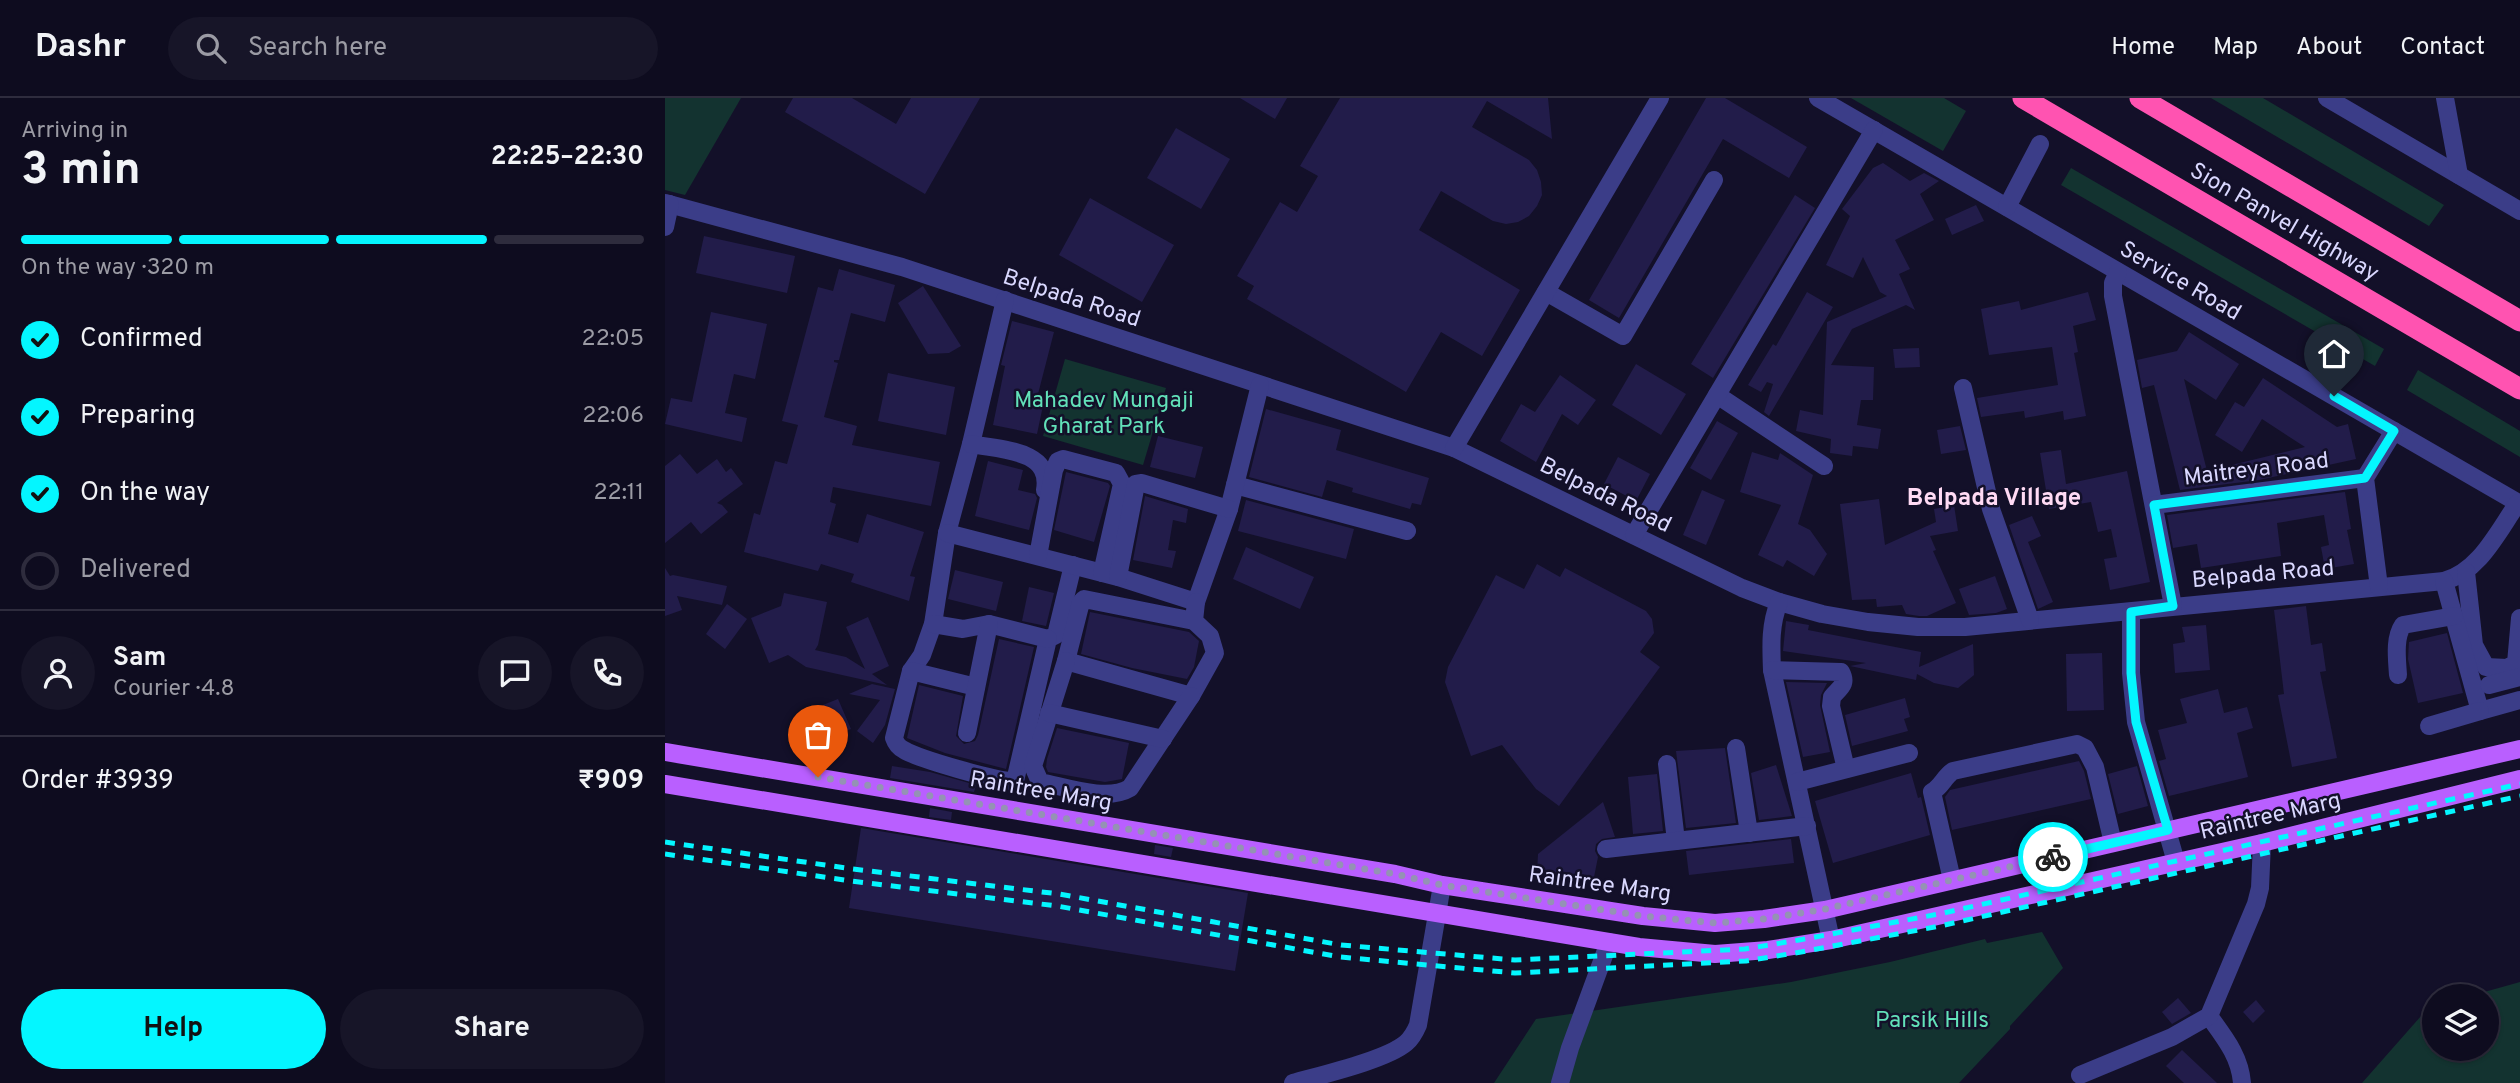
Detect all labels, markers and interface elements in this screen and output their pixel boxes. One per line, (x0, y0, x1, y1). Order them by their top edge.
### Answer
search box (168, 17, 658, 80)
text: Dashr (35, 27, 126, 69)
icon: search (192, 29, 230, 67)
text: Search here (248, 32, 387, 65)
text: Home (2111, 33, 2175, 63)
text: Map (2213, 33, 2258, 63)
text: About (2296, 33, 2362, 63)
text: Contact (2400, 33, 2485, 63)
text: Arriving in (21, 117, 128, 146)
text: 22:25–22:30 (491, 141, 644, 174)
text: 3 min (21, 142, 141, 201)
street label: Sion Panvel Highway (2184, 157, 2383, 289)
street label: Service Road (2114, 236, 2246, 329)
text: On the way · 320 m (21, 254, 214, 283)
street label: Belpada Road (999, 263, 1144, 335)
icon: check (21, 321, 59, 359)
text: Confirmed (80, 323, 203, 356)
pin (2304, 324, 2364, 396)
text: 22:05 (582, 325, 644, 354)
icon: home (2315, 335, 2353, 373)
park label: Mahadev Mungaji Gharat Park (1014, 387, 1194, 442)
icon: check (21, 398, 59, 436)
text: Preparing (80, 400, 195, 433)
text: 22:06 (582, 402, 644, 431)
street label: Maitreya Road (2182, 447, 2331, 494)
street label: Belpada Road (1534, 452, 1676, 541)
icon: check (21, 475, 59, 513)
text: On the way (80, 477, 210, 510)
text: 22:11 (594, 479, 644, 508)
district label: Belpada Village (1907, 484, 2081, 514)
text: Delivered (80, 554, 191, 587)
street label: Belpada Road (2191, 555, 2336, 596)
button: person (21, 636, 95, 710)
button: chat (478, 636, 552, 710)
button: phone (570, 636, 644, 710)
text: Sam (113, 642, 166, 675)
text: Courier · 4.8 (113, 675, 234, 704)
pin (788, 705, 848, 777)
icon: bag (799, 716, 837, 754)
text: Order #3939 (21, 765, 174, 798)
text: ₹909 (578, 765, 644, 798)
street label: Raintree Marg (967, 766, 1114, 819)
street label: Raintree Marg (2197, 787, 2344, 848)
courier (2018, 822, 2088, 892)
icon: bike (2034, 838, 2072, 876)
street label: Raintree Marg (1526, 861, 1673, 910)
map controls (2422, 984, 2499, 1061)
button: layers (2422, 984, 2499, 1061)
button: Help (21, 989, 326, 1069)
button: Share (340, 989, 644, 1069)
park label: Parsik Hills (1875, 1007, 1989, 1036)

